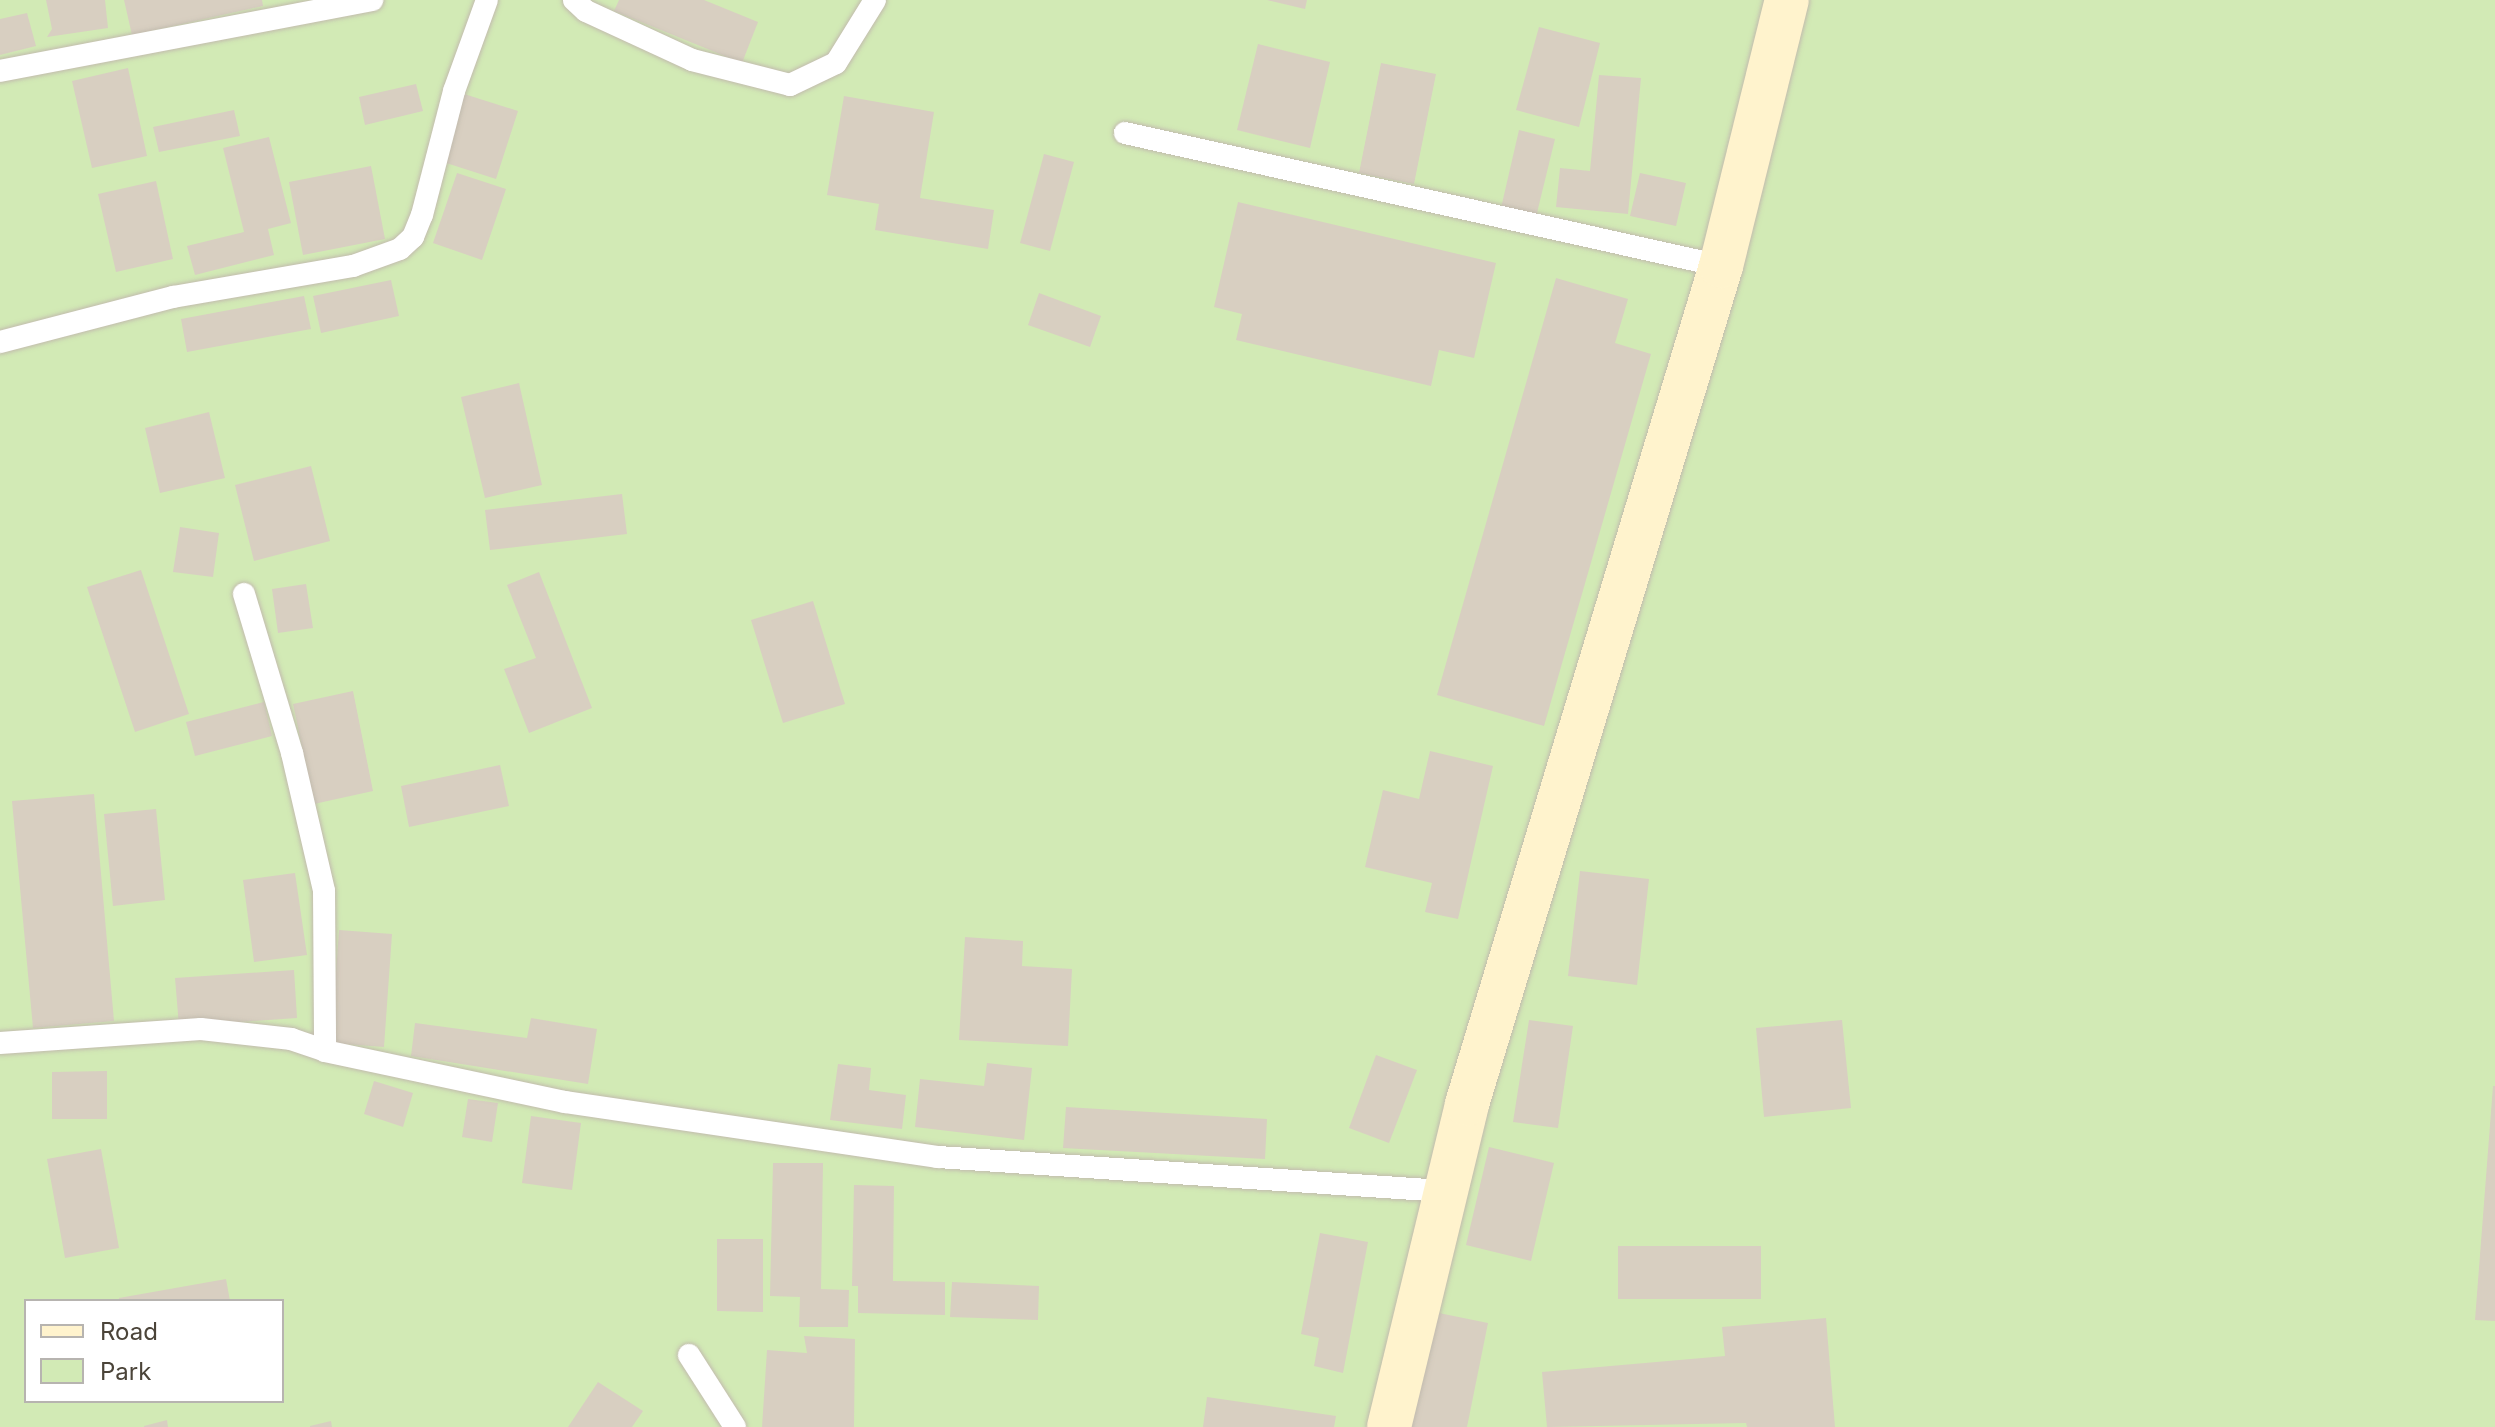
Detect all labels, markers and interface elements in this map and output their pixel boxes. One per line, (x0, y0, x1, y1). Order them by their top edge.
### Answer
legend (24, 1299, 284, 1403)
text: Road (100, 1317, 158, 1346)
text: Park (100, 1357, 151, 1386)

